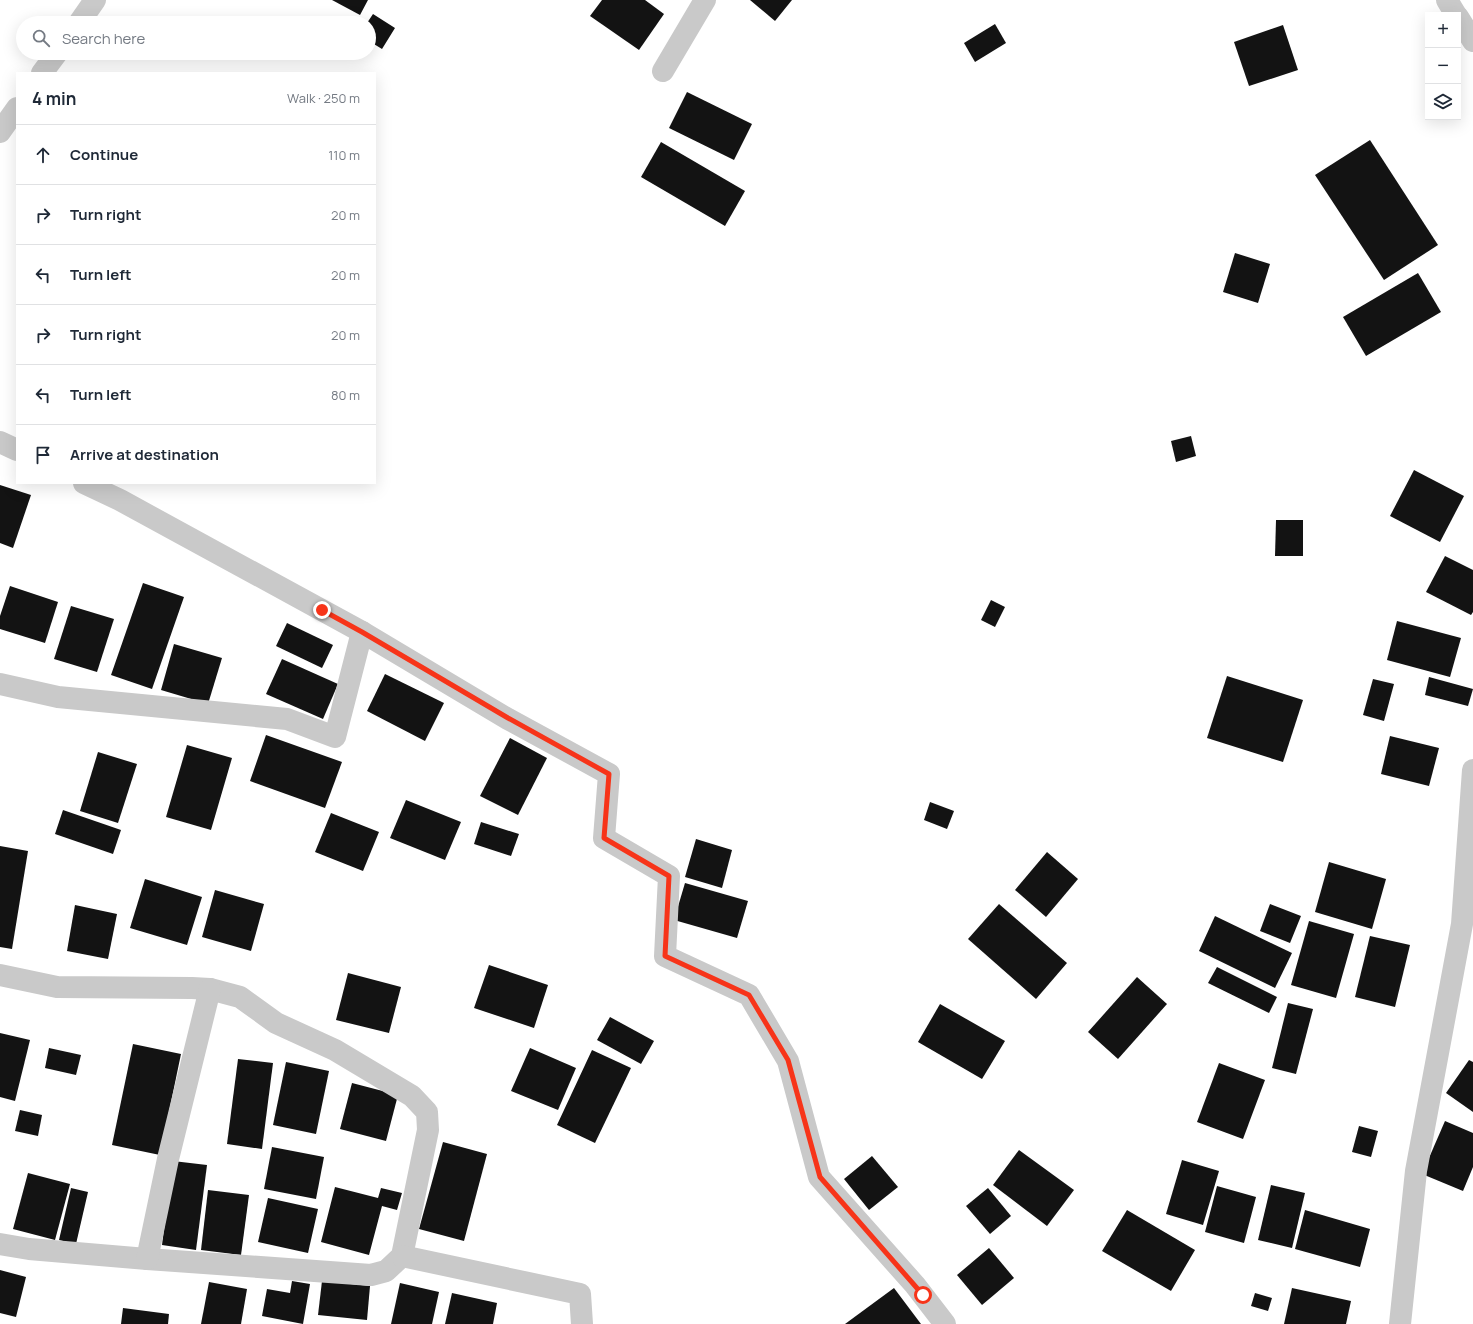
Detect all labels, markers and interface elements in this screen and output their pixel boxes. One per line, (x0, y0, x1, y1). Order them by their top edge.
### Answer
map controls (1425, 12, 1461, 120)
button: + (1425, 12, 1461, 48)
search box (16, 16, 376, 60)
icon: search (30, 27, 52, 49)
text: Search here (62, 28, 145, 49)
button: − (1425, 48, 1461, 84)
button: layers (1425, 84, 1461, 120)
text: 4 min (32, 87, 76, 110)
text: Walk · 250 m (287, 89, 360, 107)
icon: ahead (32, 144, 54, 166)
text: Continue (70, 144, 138, 165)
text: 110 m (328, 146, 360, 164)
icon: right (32, 204, 54, 226)
text: Turn right (70, 204, 141, 225)
text: 20 m (331, 206, 360, 224)
icon: left (32, 264, 54, 286)
text: Turn left (70, 264, 132, 285)
text: 20 m (331, 266, 360, 284)
icon: right (32, 324, 54, 346)
text: Turn right (70, 324, 141, 345)
text: 20 m (331, 326, 360, 344)
icon: left (32, 384, 54, 406)
text: Turn left (70, 384, 132, 405)
text: 80 m (331, 386, 360, 404)
icon: arrive (32, 444, 54, 466)
text: Arrive at destination (70, 444, 219, 465)
route end (313, 601, 331, 619)
route start (914, 1286, 932, 1304)

